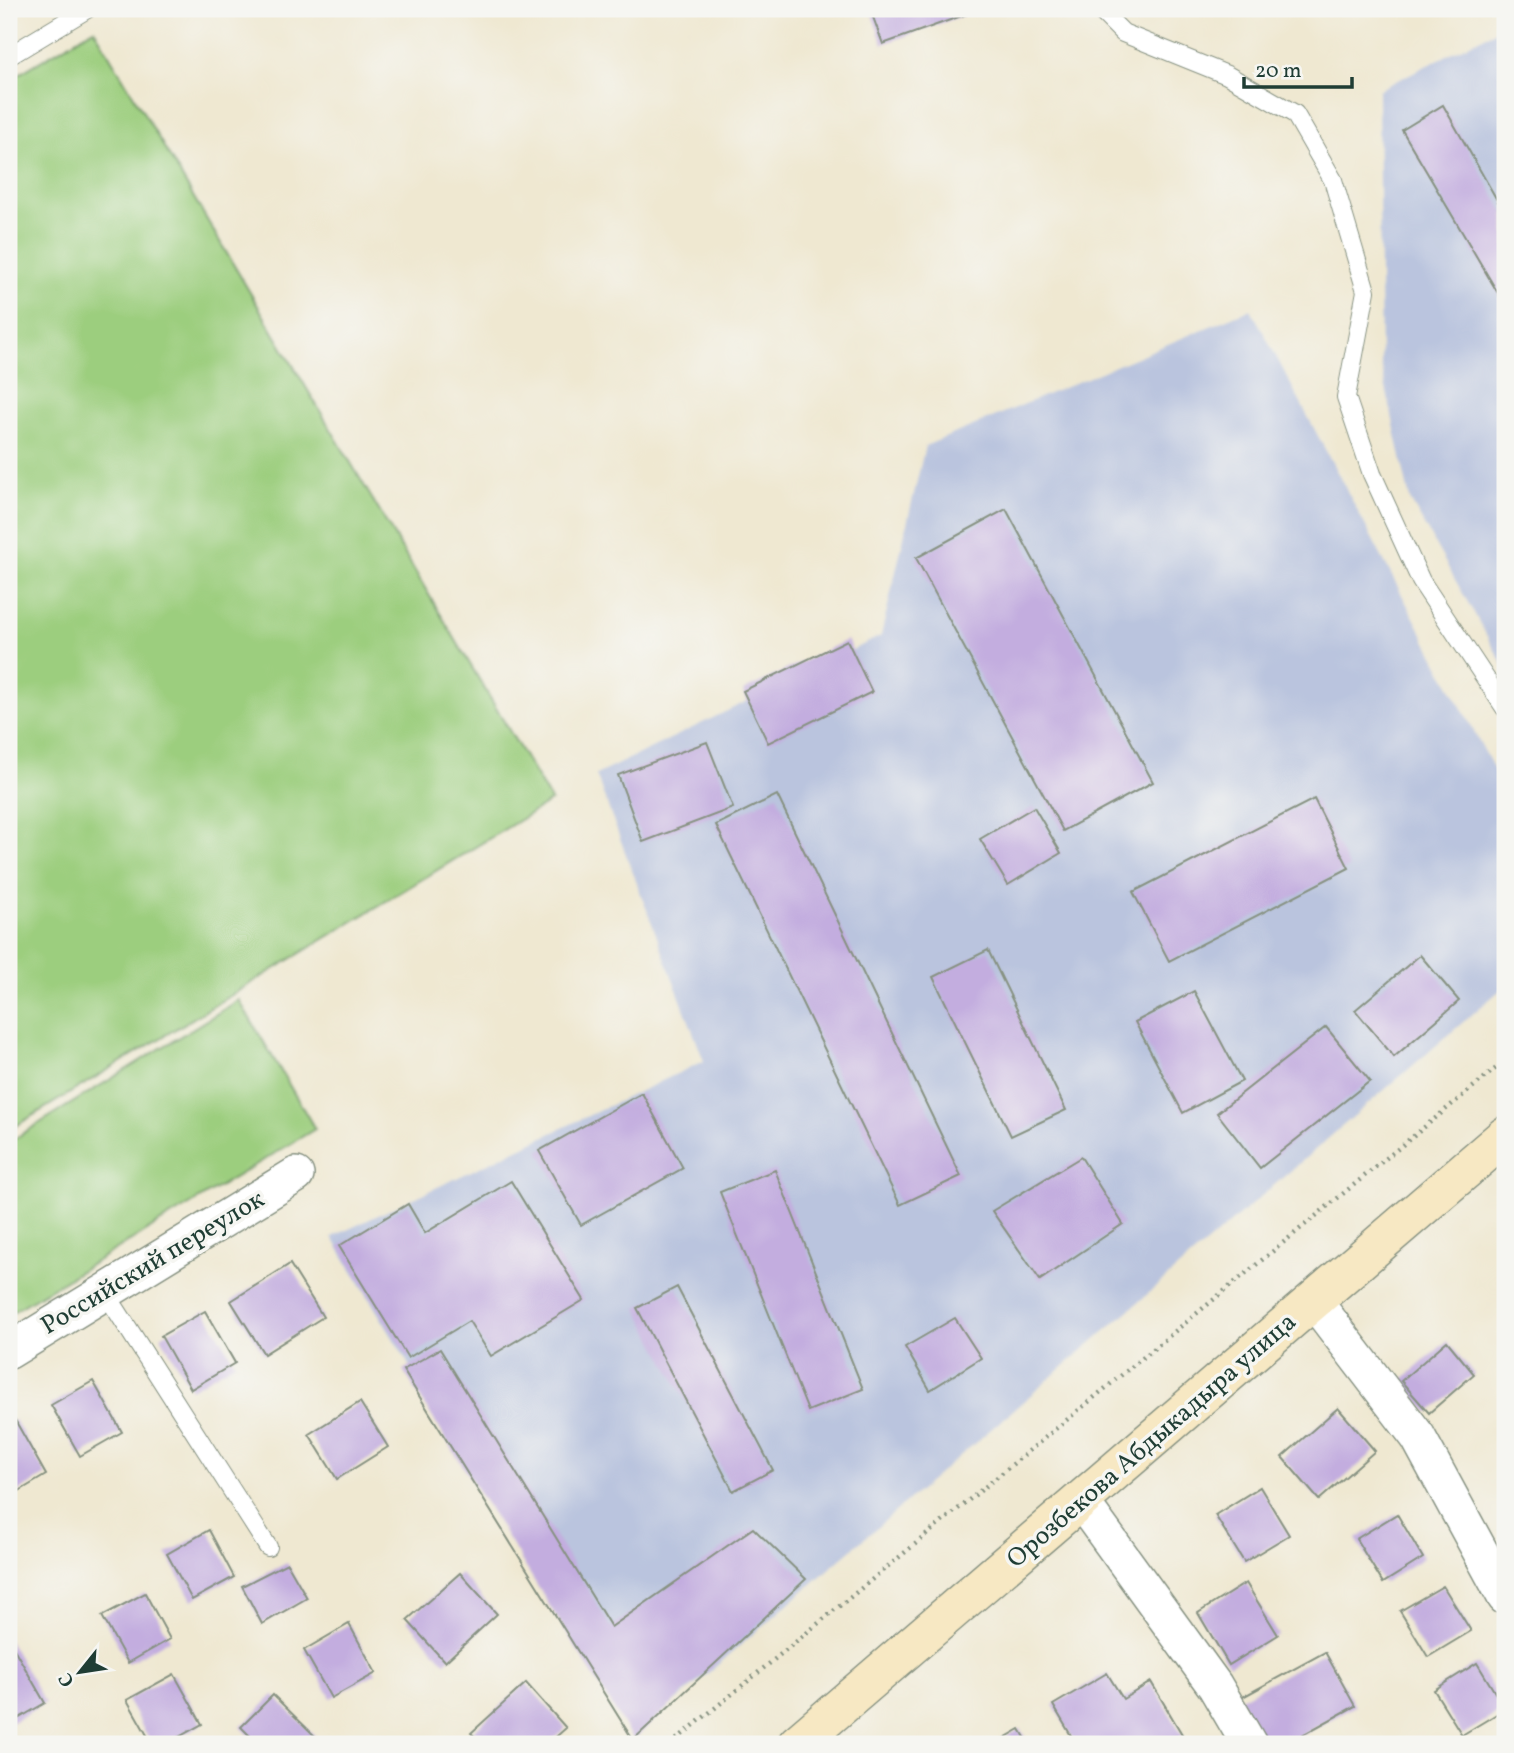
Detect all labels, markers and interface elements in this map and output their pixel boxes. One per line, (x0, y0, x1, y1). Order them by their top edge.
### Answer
scale bar (1244, 46, 1353, 90)
text: 20 m (1255, 57, 1301, 86)
street label: Российский переулок (34, 1182, 272, 1344)
street label: Орозбекова Абдыкадыра улица (999, 1305, 1305, 1577)
north arrow (46, 1638, 116, 1708)
text: С (53, 1668, 81, 1691)

